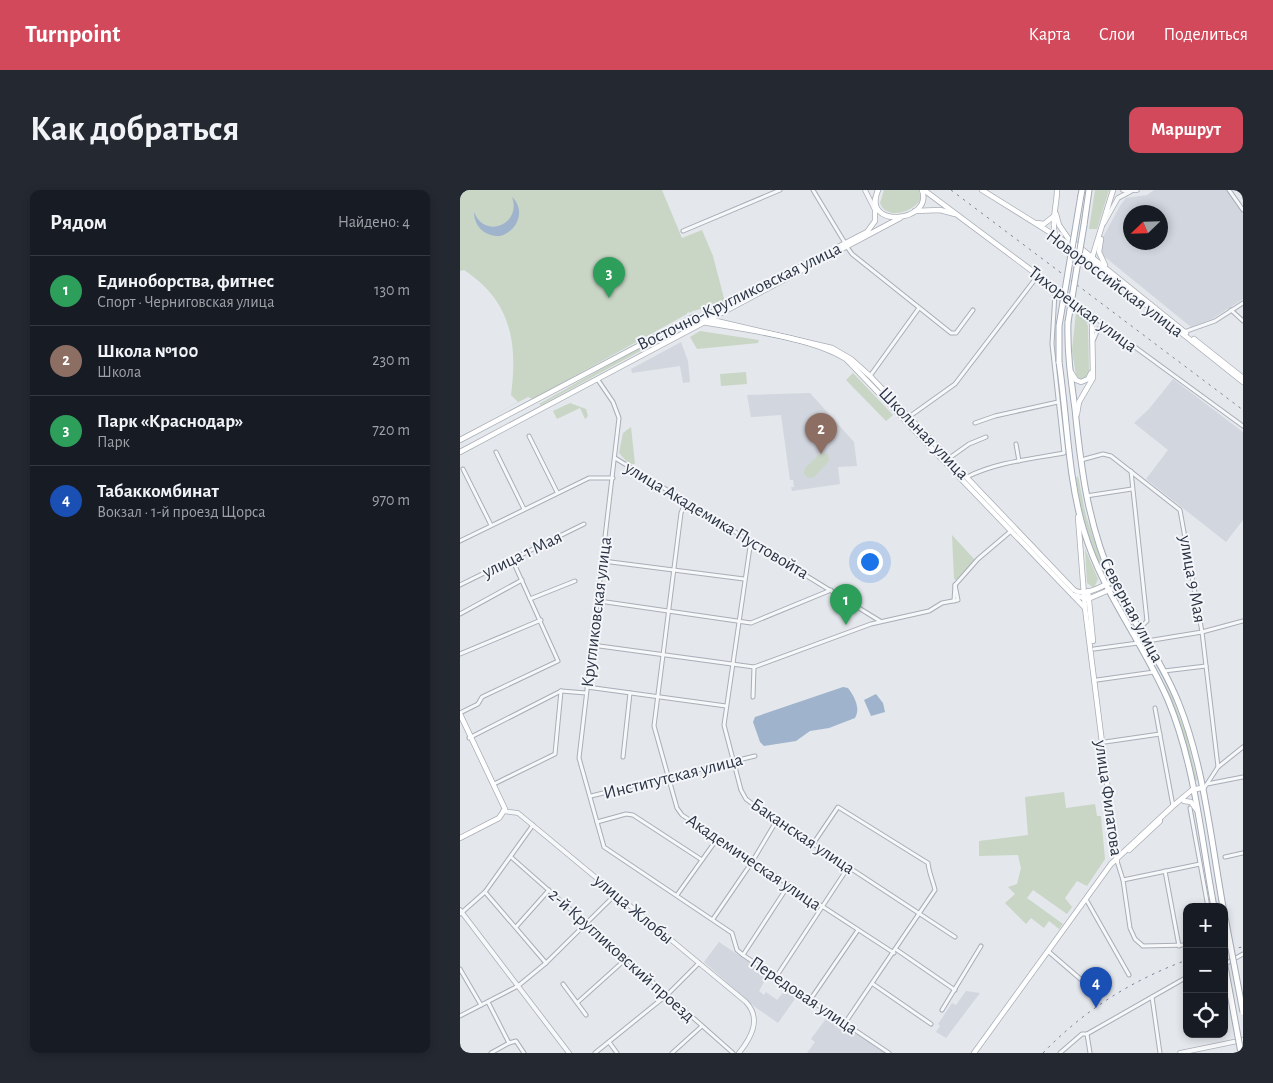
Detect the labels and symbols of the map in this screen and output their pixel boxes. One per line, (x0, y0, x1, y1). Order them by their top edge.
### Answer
north arrow (1123, 205, 1168, 250)
street label: Новороссийская улица (1043, 227, 1186, 341)
street label: Восточно-Кругликовская улица (635, 240, 844, 354)
pin: 3 (593, 257, 625, 298)
street label: Тихорецкая улица (1025, 263, 1140, 356)
street label: Школьная улица (875, 384, 972, 483)
pin: 2 (805, 413, 837, 454)
street label: улица Академика Пустовойта (621, 458, 811, 583)
street label: улица 1 Мая (479, 528, 565, 582)
street label: улица 9 Мая (1175, 533, 1209, 624)
street label: Кругликовская улица (579, 536, 615, 689)
your location (857, 549, 883, 575)
street label: Северная улица (1096, 555, 1166, 666)
pin: 1 (830, 584, 862, 625)
street label: улица Филатова (1091, 738, 1125, 857)
street label: Институтская улица (602, 751, 745, 803)
street label: Баканская улица (747, 795, 858, 878)
street label: Академическая улица (683, 811, 824, 915)
street label: улица Жлобы (589, 870, 677, 948)
street label: 2-й Кругликовский проезд (545, 886, 698, 1026)
street label: Передовая улица (746, 953, 860, 1038)
pin: 4 (1080, 967, 1112, 1008)

